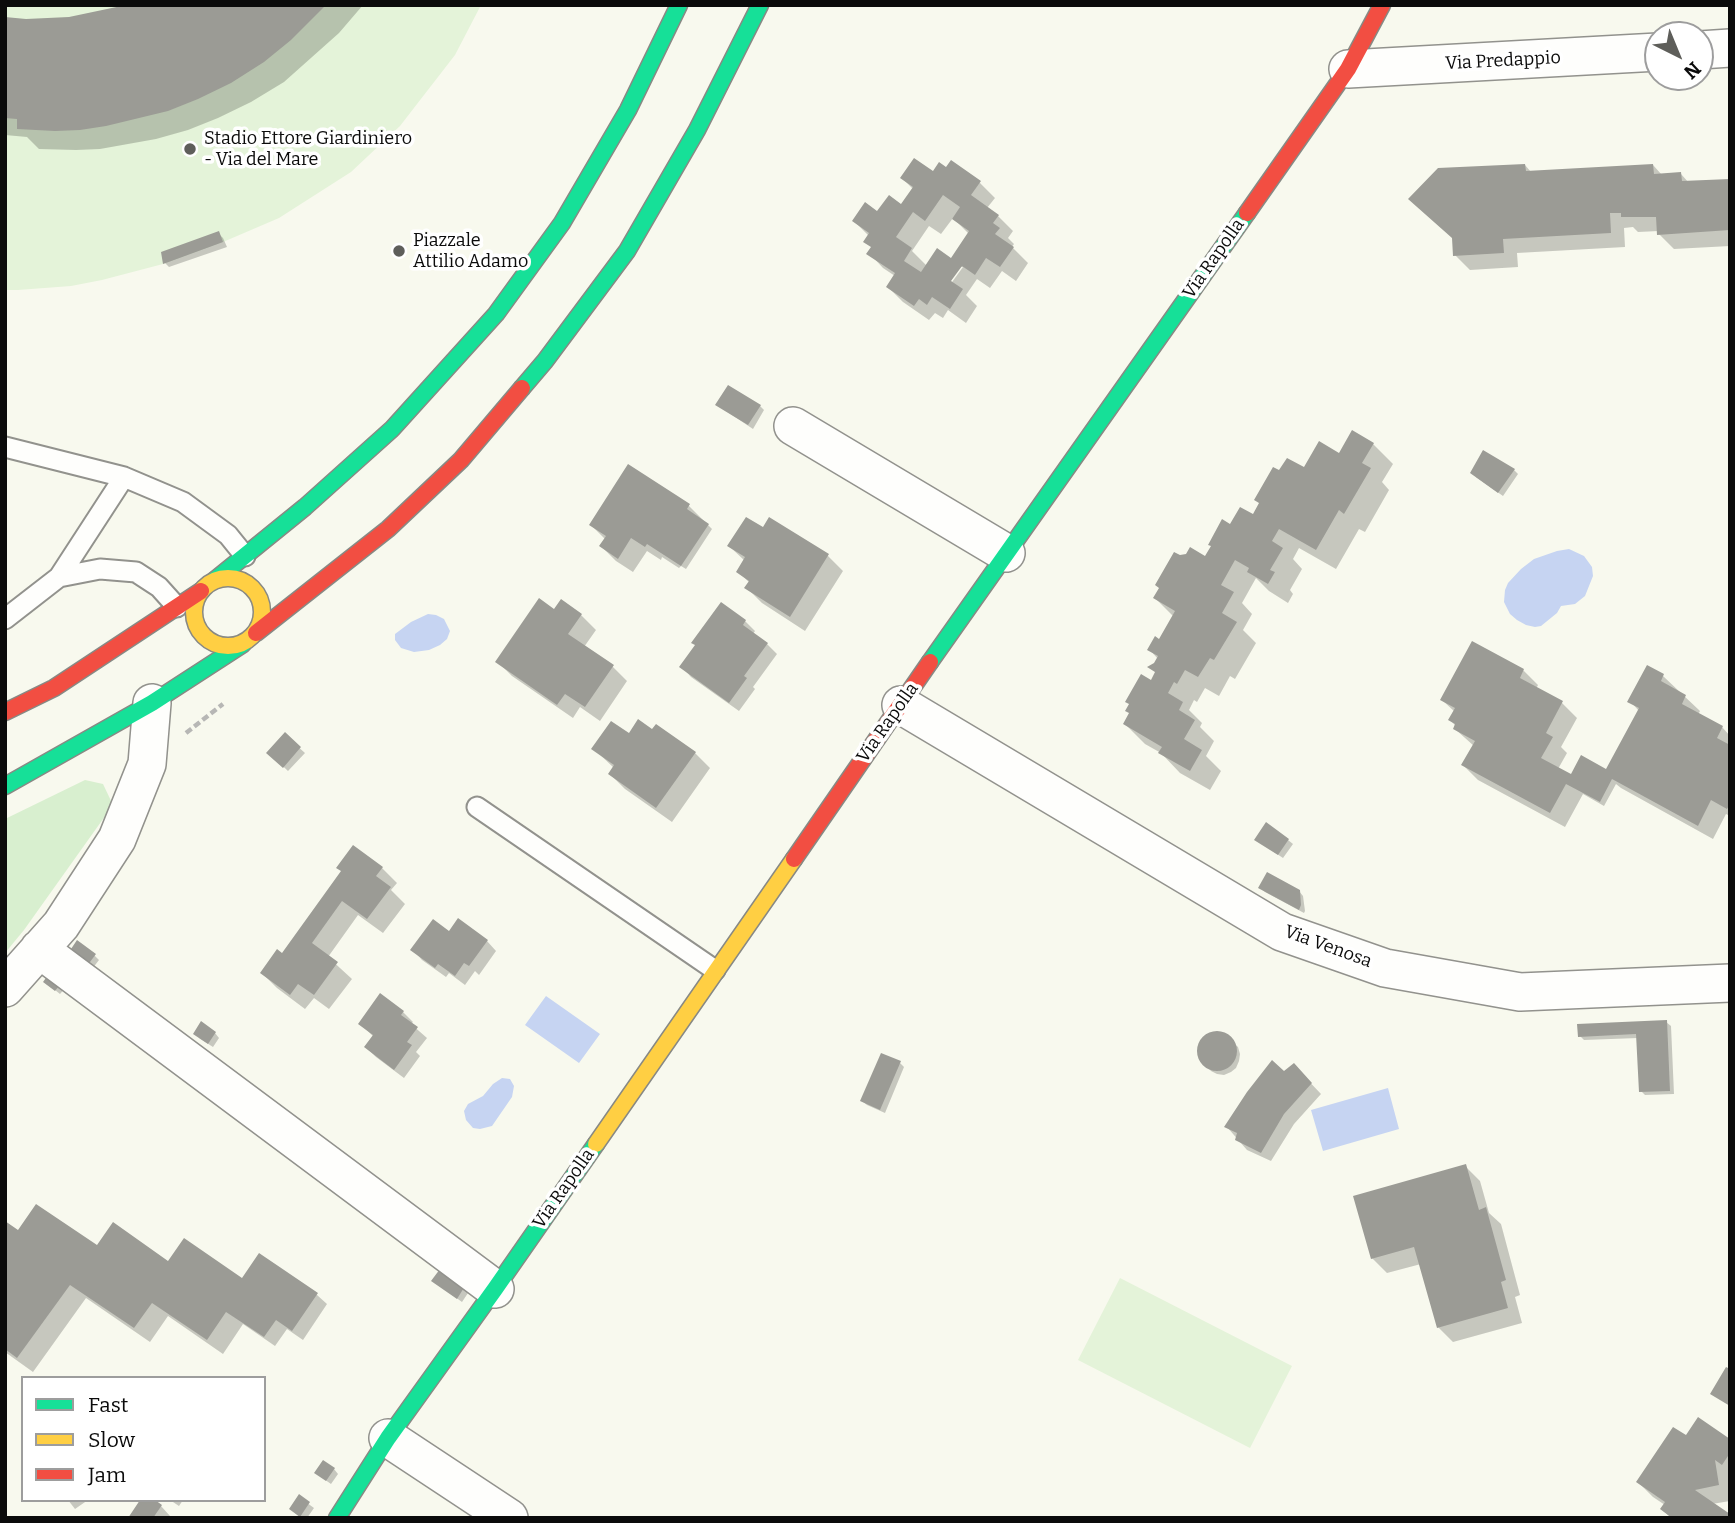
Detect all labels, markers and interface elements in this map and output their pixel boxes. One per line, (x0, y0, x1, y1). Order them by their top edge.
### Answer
north arrow (1644, 21, 1714, 91)
street label: Via Predappio (1445, 47, 1561, 75)
text: N (1679, 57, 1706, 84)
place label: Stadio Ettore Giardiniero - Via del Mare (204, 128, 412, 170)
marker: Stadio Ettore Giardiniero - Via del Mare (182, 141, 198, 157)
street label: Via Rapolla (1179, 215, 1249, 303)
place label: Piazzale Attilio Adamo (413, 230, 528, 272)
marker: Piazzale Attilio Adamo (391, 243, 407, 259)
street label: Via Rapolla (853, 679, 923, 767)
street label: Via Venosa (1281, 921, 1375, 973)
street label: Via Rapolla (529, 1145, 599, 1233)
legend (21, 1376, 266, 1502)
text: Fast (88, 1392, 128, 1418)
text: Slow (88, 1427, 135, 1453)
text: Jam (88, 1462, 126, 1488)

